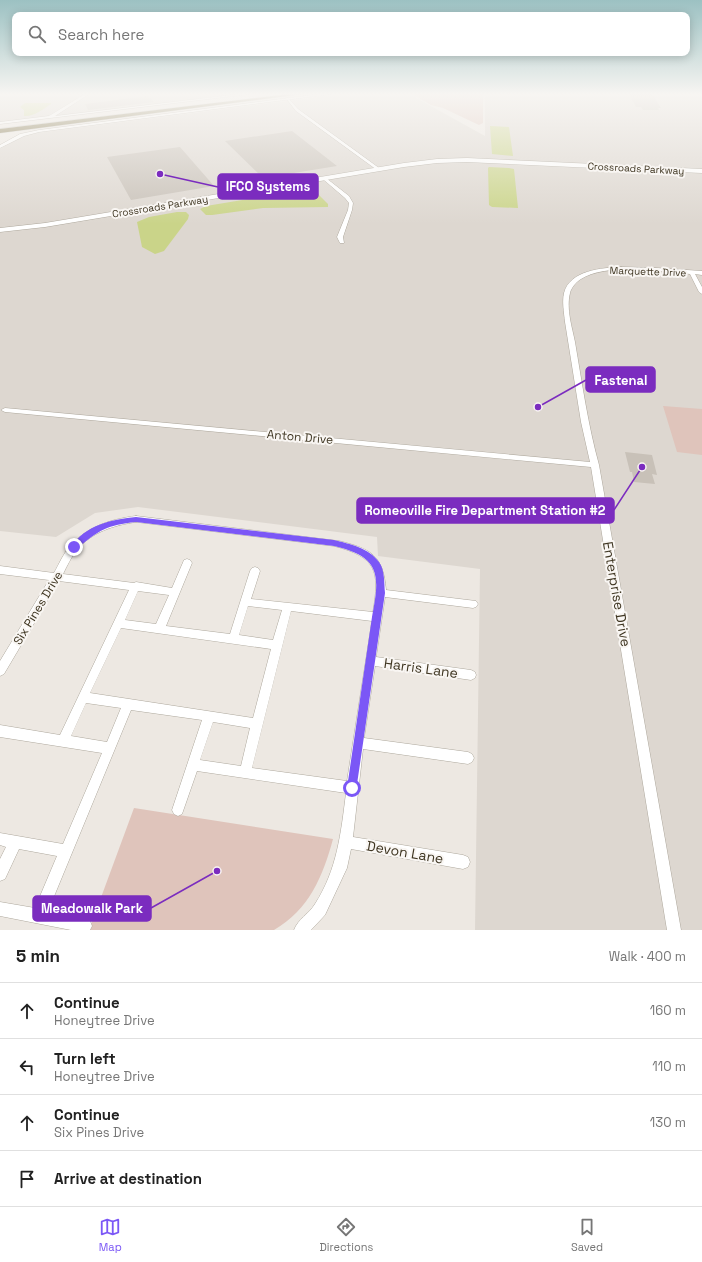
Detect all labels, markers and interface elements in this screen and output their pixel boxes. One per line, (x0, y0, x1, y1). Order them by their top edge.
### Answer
search box (12, 12, 690, 56)
icon: search (26, 23, 48, 45)
text: Search here (58, 25, 144, 44)
street label: Crossroads Parkway (587, 159, 685, 178)
callout: IFCO Systems (218, 174, 318, 199)
text: IFCO Systems (226, 178, 310, 195)
street label: Crossroads Parkway (111, 192, 209, 220)
street label: Marquette Drive (609, 264, 687, 279)
callout: Fastenal (586, 367, 655, 392)
text: Fastenal (594, 372, 648, 389)
street label: Anton Drive (266, 426, 334, 448)
callout: Romeoville Fire Department Station #2 (357, 498, 614, 523)
text: Romeoville Fire Department Station #2 (364, 502, 606, 519)
route end (65, 538, 83, 556)
street label: Enterprise Drive (599, 540, 635, 648)
street label: Six Pines Drive (10, 568, 66, 648)
street label: Harris Lane (383, 654, 459, 682)
route start (343, 779, 361, 797)
street label: Devon Lane (365, 836, 445, 868)
callout: Meadowalk Park (33, 896, 151, 921)
text: Meadowalk Park (41, 900, 144, 917)
text: 5 min (16, 945, 60, 967)
text: Walk · 400 m (609, 948, 686, 965)
text: Continue (54, 993, 120, 1012)
icon: ahead (16, 1000, 38, 1022)
text: 160 m (650, 1002, 686, 1019)
text: Honeytree Drive (54, 1012, 155, 1029)
text: Turn left (54, 1049, 116, 1068)
icon: left (16, 1056, 38, 1078)
text: 110 m (652, 1058, 686, 1075)
text: Honeytree Drive (54, 1068, 155, 1085)
text: Continue (54, 1105, 120, 1124)
icon: ahead (16, 1112, 38, 1134)
text: 130 m (650, 1114, 686, 1131)
text: Six Pines Drive (54, 1124, 144, 1141)
icon: arrive (16, 1168, 38, 1190)
text: Arrive at destination (54, 1169, 202, 1188)
tab: Map (99, 1216, 122, 1254)
tab: Directions (319, 1216, 373, 1254)
tab: Saved (571, 1216, 603, 1254)

